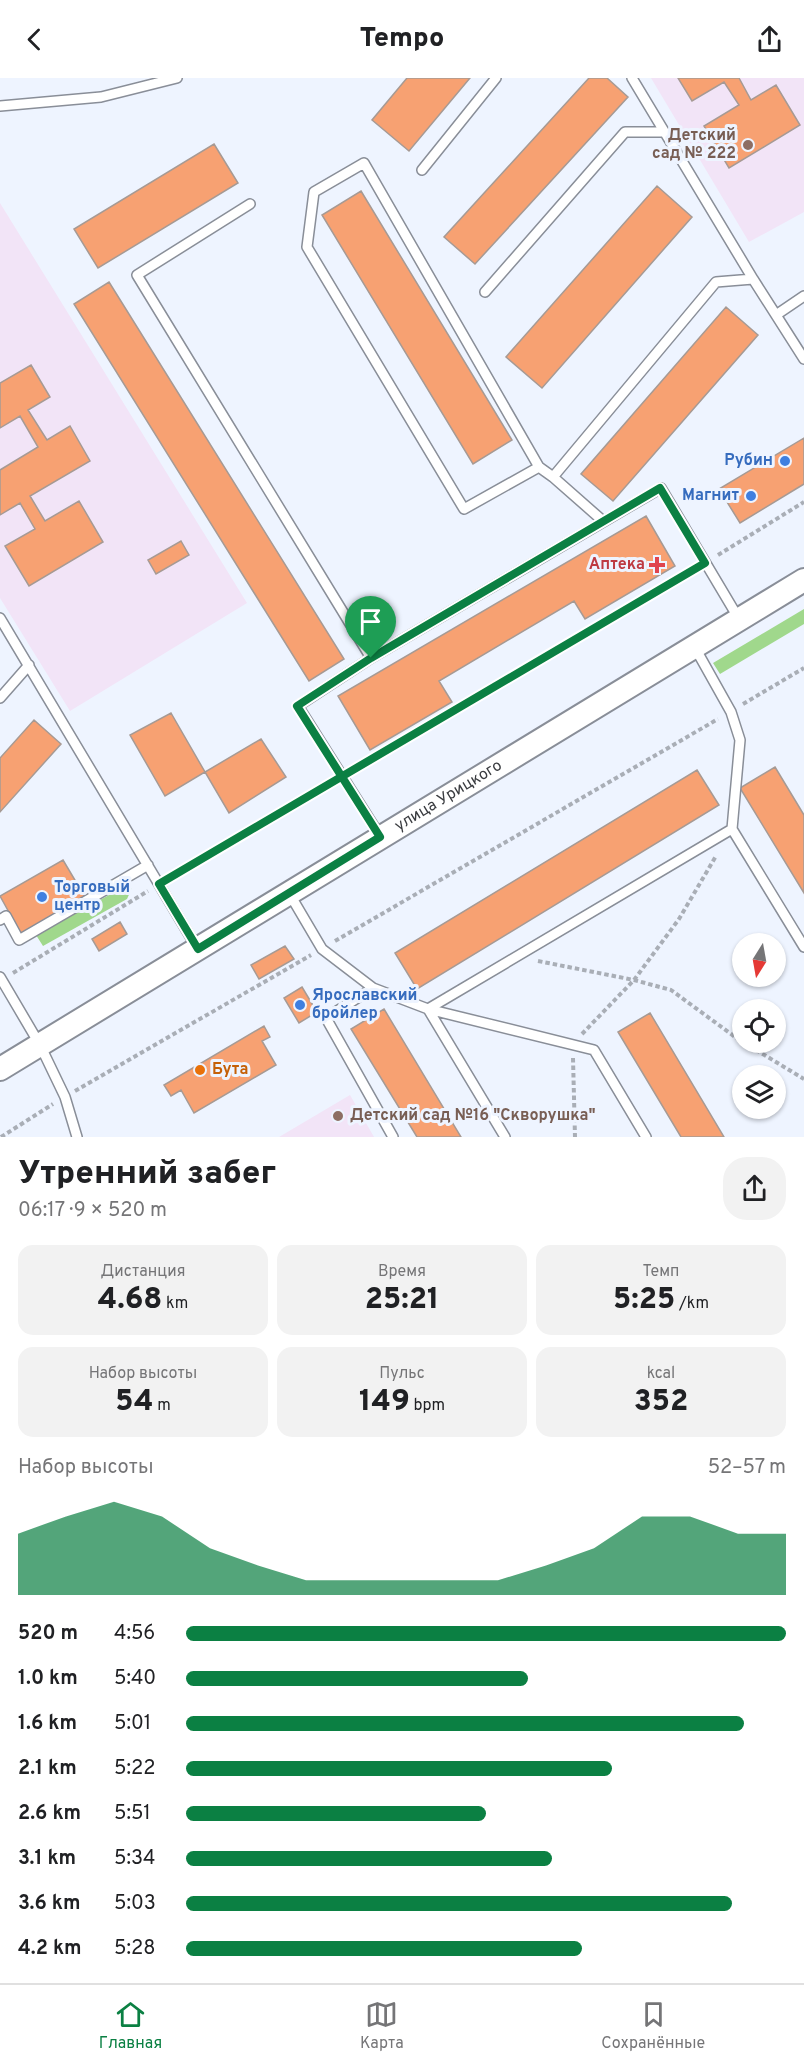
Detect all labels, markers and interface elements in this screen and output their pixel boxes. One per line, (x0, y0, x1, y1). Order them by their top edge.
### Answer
text: Tempo (360, 22, 444, 56)
icon: back (18, 23, 51, 56)
icon: share (753, 23, 786, 56)
place label: Детский сад № 222 (652, 126, 736, 164)
marker: Детский сад № 222 (741, 138, 755, 152)
place label: Рубин (724, 451, 773, 471)
marker: Рубин (778, 454, 792, 468)
place label: Магнит (682, 486, 739, 506)
marker: Магнит (744, 489, 758, 503)
place label: Аптека (589, 555, 645, 575)
marker: Аптека (650, 558, 664, 572)
pin (345, 596, 396, 658)
icon: arrive (354, 605, 387, 638)
street label: улица Урицкого (391, 756, 506, 836)
place label: Торговый центр (54, 878, 130, 916)
marker: Торговый центр (35, 890, 49, 904)
north arrow (732, 933, 786, 987)
map controls (732, 933, 786, 1119)
place label: Ярославский бройлер (312, 986, 418, 1024)
marker: Ярославский бройлер (293, 998, 307, 1012)
button: locate (732, 999, 786, 1053)
place label: Бута (212, 1060, 248, 1080)
marker: Бута (193, 1063, 207, 1077)
button: layers (732, 1065, 786, 1119)
place label: Детский сад №16 "Скворушка" (350, 1106, 596, 1126)
marker: Детский сад №16 "Скворушка" (331, 1109, 345, 1123)
text: Утренний забег (18, 1154, 276, 1196)
button: share (723, 1157, 786, 1220)
text: 06:17 · 9 × 520 m (18, 1198, 167, 1224)
text: Дистанция (100, 1262, 186, 1282)
text: Время (378, 1262, 426, 1282)
text: Темп (643, 1262, 679, 1282)
text: 4.68 (98, 1282, 162, 1319)
text: 25:21 (365, 1282, 439, 1319)
text: 5:25 (613, 1282, 675, 1319)
text: km (162, 1294, 188, 1314)
text: /km (675, 1294, 709, 1314)
text: Набор высоты (89, 1364, 197, 1384)
text: Пульс (379, 1364, 425, 1384)
text: kcal (647, 1364, 675, 1384)
text: 54 (115, 1384, 154, 1421)
text: 149 (359, 1384, 410, 1421)
text: 352 (634, 1384, 688, 1421)
text: m (154, 1396, 171, 1416)
text: bpm (410, 1396, 445, 1416)
text: Набор высоты (18, 1455, 154, 1481)
text: 52–57 m (708, 1455, 786, 1481)
text: 520 m (18, 1621, 78, 1647)
text: 4:56 (114, 1621, 155, 1647)
text: 1.0 km (18, 1666, 78, 1692)
text: 5:40 (114, 1666, 156, 1692)
text: 1.6 km (18, 1711, 77, 1737)
text: 5:01 (114, 1711, 151, 1737)
text: 2.1 km (18, 1756, 77, 1782)
text: 5:22 (114, 1756, 155, 1782)
text: 2.6 km (18, 1801, 81, 1827)
text: 5:51 (114, 1801, 151, 1827)
text: 3.1 km (18, 1846, 76, 1872)
text: 5:34 (114, 1846, 155, 1872)
text: 3.6 km (18, 1891, 80, 1917)
text: 5:03 (114, 1891, 156, 1917)
text: 4.2 km (18, 1936, 82, 1962)
text: 5:28 (114, 1936, 155, 1962)
tab: Главная (99, 1998, 162, 2054)
tab: Карта (360, 1998, 404, 2054)
tab: Сохранённые (601, 1998, 705, 2054)

